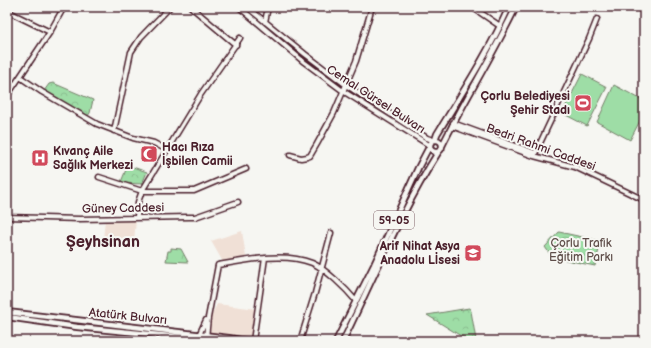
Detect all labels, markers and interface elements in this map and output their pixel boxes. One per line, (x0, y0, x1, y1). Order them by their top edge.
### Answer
street label: Cemal Gürsel Bulvarı (324, 62, 428, 137)
place label: Çorlu Belediyesi Şehir Stadı (481, 89, 570, 118)
sports icon: Çorlu Belediyesi Şehir Stadı (573, 93, 593, 113)
street label: Bedri Rahmi Caddesi (484, 121, 598, 174)
place label: Hacı Rıza İşbilen Camii (162, 140, 233, 169)
place label: Kıvanç Aile Sağlık Merkezi (53, 144, 133, 173)
mosque icon: Hacı Rıza İşbilen Camii (139, 144, 159, 164)
hospital icon: Kıvanç Aile Sağlık Merkezi (30, 148, 50, 168)
street label: Güney Caddesi (82, 200, 164, 217)
road number: 59-05 (374, 211, 414, 229)
district label: Şeyhsinan (66, 233, 140, 252)
park label: Çorlu Trafik Eğitim Parkı (549, 236, 613, 265)
place label: Arif Nihat Asya Anadolu Lİsesi (379, 239, 460, 268)
school or university icon: Arif Nihat Asya Anadolu Lİsesi (463, 243, 483, 263)
street label: Atatürk Bulvarı (88, 305, 168, 328)

